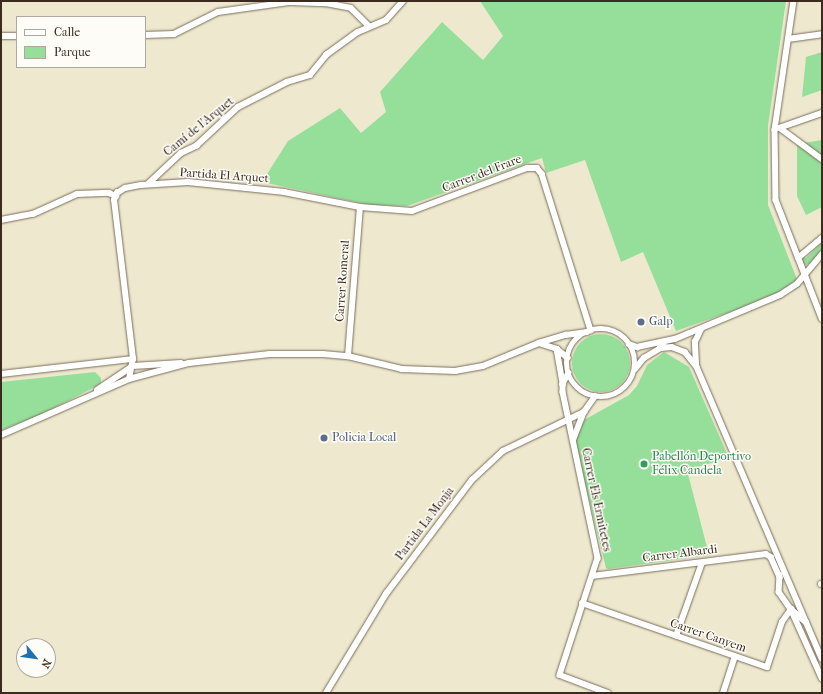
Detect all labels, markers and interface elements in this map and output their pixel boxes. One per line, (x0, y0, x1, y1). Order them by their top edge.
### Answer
legend (16, 16, 146, 68)
text: Calle (54, 25, 80, 39)
text: Parque (54, 45, 91, 59)
street label: Camí de l'Arquet (161, 94, 237, 160)
street label: Carrer del Frare (440, 152, 524, 196)
street label: Partida El Arquet (179, 166, 269, 186)
street label: Carrer Romeral (333, 240, 353, 322)
place label: Galp (649, 315, 673, 329)
marker: Galp (636, 317, 646, 327)
place label: Policia Local (332, 431, 396, 445)
marker: Policia Local (319, 433, 329, 443)
street label: Carrer Els Ermitetes (578, 447, 614, 553)
place label: Pabellón Deportivo Félix Candela (652, 450, 751, 478)
marker: Pabellón Deportivo Félix Candela (639, 459, 649, 469)
street label: Partida La Monja (393, 485, 457, 563)
street label: Carrer Albardi (642, 542, 718, 566)
street label: Carrer Canyem (668, 616, 748, 656)
north arrow (16, 638, 56, 678)
text: N (38, 657, 54, 670)

